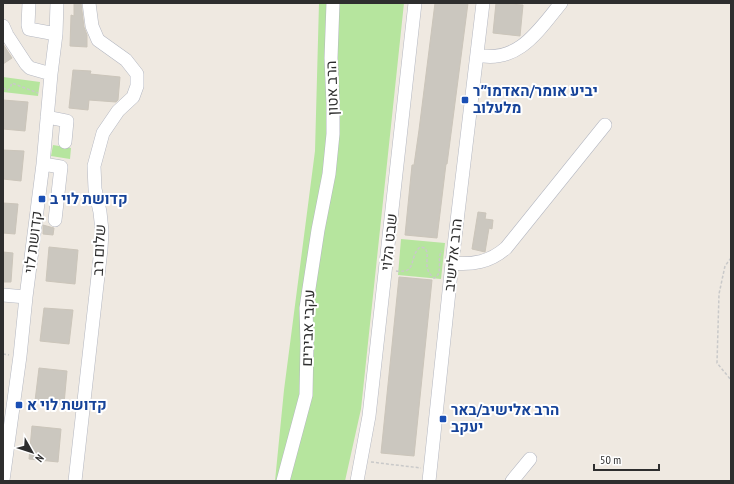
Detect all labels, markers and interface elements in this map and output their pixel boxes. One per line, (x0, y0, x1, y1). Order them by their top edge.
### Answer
street label: הרב אטון (321, 60, 342, 116)
place label: יביע אומר/האדמו״ר מלעלוב (473, 81, 598, 117)
marker: יביע אומר/האדמו״ר מלעלוב (460, 95, 470, 105)
place label: קדושת לוי ב (50, 189, 128, 208)
marker: קדושת לוי ב (37, 194, 47, 204)
street label: קדושת לוי (19, 210, 46, 274)
street label: שבט הלוי (376, 212, 401, 272)
street label: הרב אלישיב (439, 217, 466, 292)
street label: שלום רב (88, 224, 109, 276)
street label: עקבי אבירים (297, 289, 318, 367)
place label: קדושת לוי א (27, 395, 107, 414)
marker: קדושת לוי א (14, 400, 24, 410)
place label: הרב אלישיב/באר יעקב (451, 400, 559, 436)
marker: הרב אלישיב/באר יעקב (438, 414, 448, 424)
north arrow (12, 432, 52, 472)
scale bar (594, 446, 659, 472)
text: N (32, 452, 47, 465)
text: 50 m (600, 452, 621, 467)

